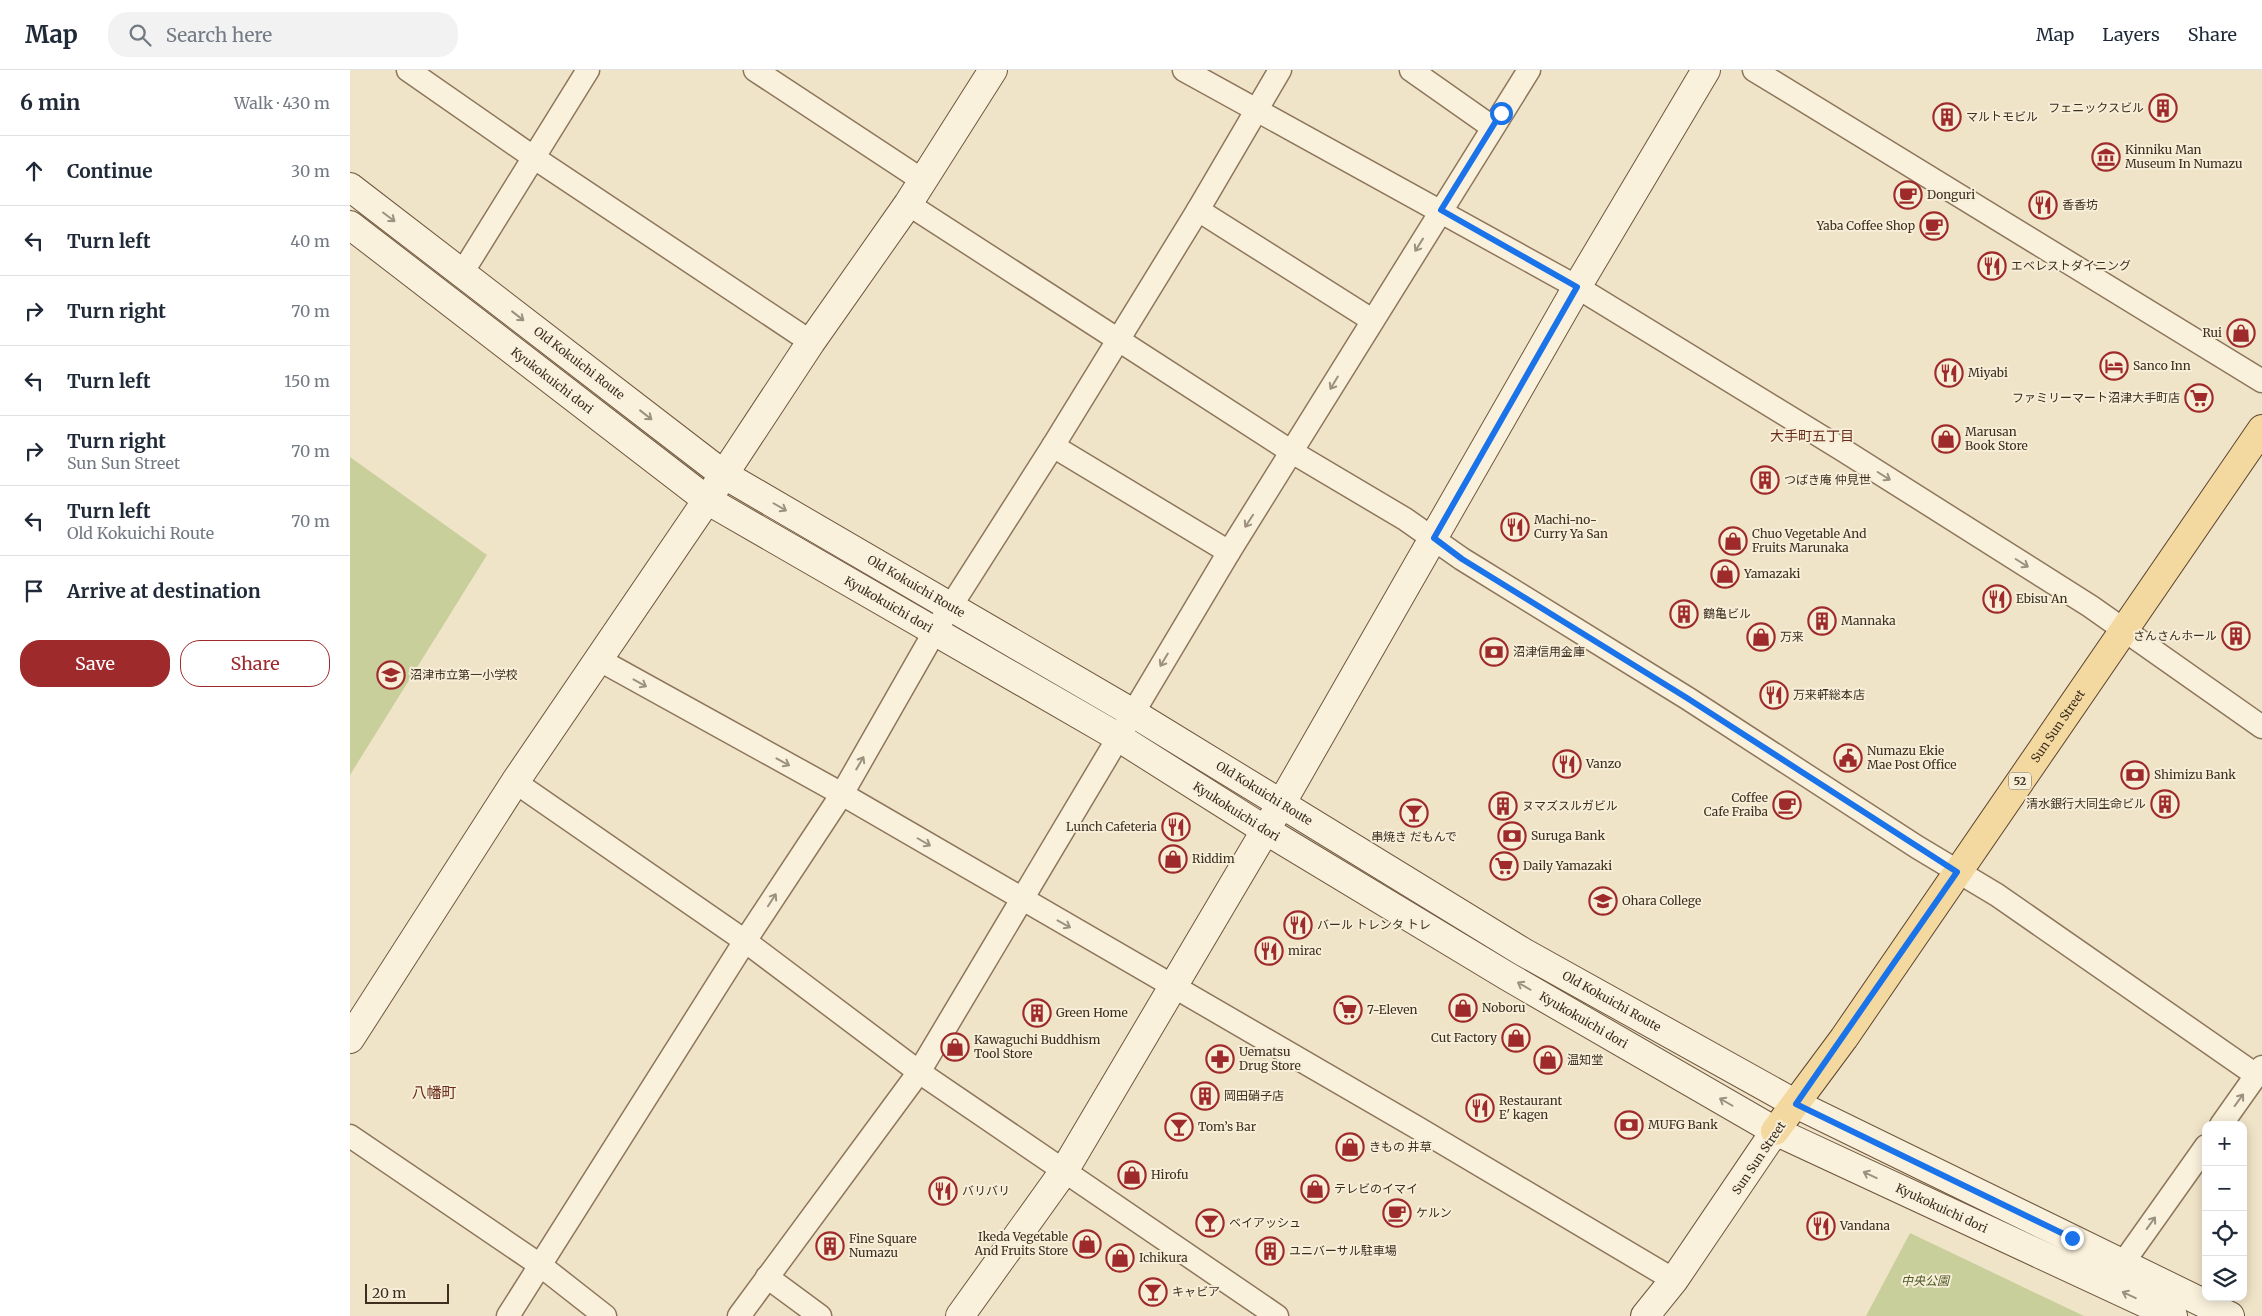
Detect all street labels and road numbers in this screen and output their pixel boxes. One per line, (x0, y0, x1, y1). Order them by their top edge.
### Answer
street label: Old Kokuichi Route (531, 323, 628, 402)
street label: Kyukokuichi dori (508, 344, 596, 417)
street label: Old Kokuichi Route (865, 552, 968, 620)
street label: Kyukokuichi dori (842, 573, 936, 636)
street label: Sun Sun Street (2027, 686, 2088, 765)
street label: Old Kokuichi Route (1213, 758, 1315, 828)
road number: 52 (2009, 772, 2031, 789)
street label: Kyukokuichi dori (1190, 778, 1283, 844)
street label: Old Kokuichi Route (1560, 967, 1664, 1034)
street label: Kyukokuichi dori (1537, 988, 1631, 1051)
street label: Sun Sun Street (1729, 1118, 1789, 1197)
street label: Kyukokuichi dori (1894, 1180, 1990, 1236)

